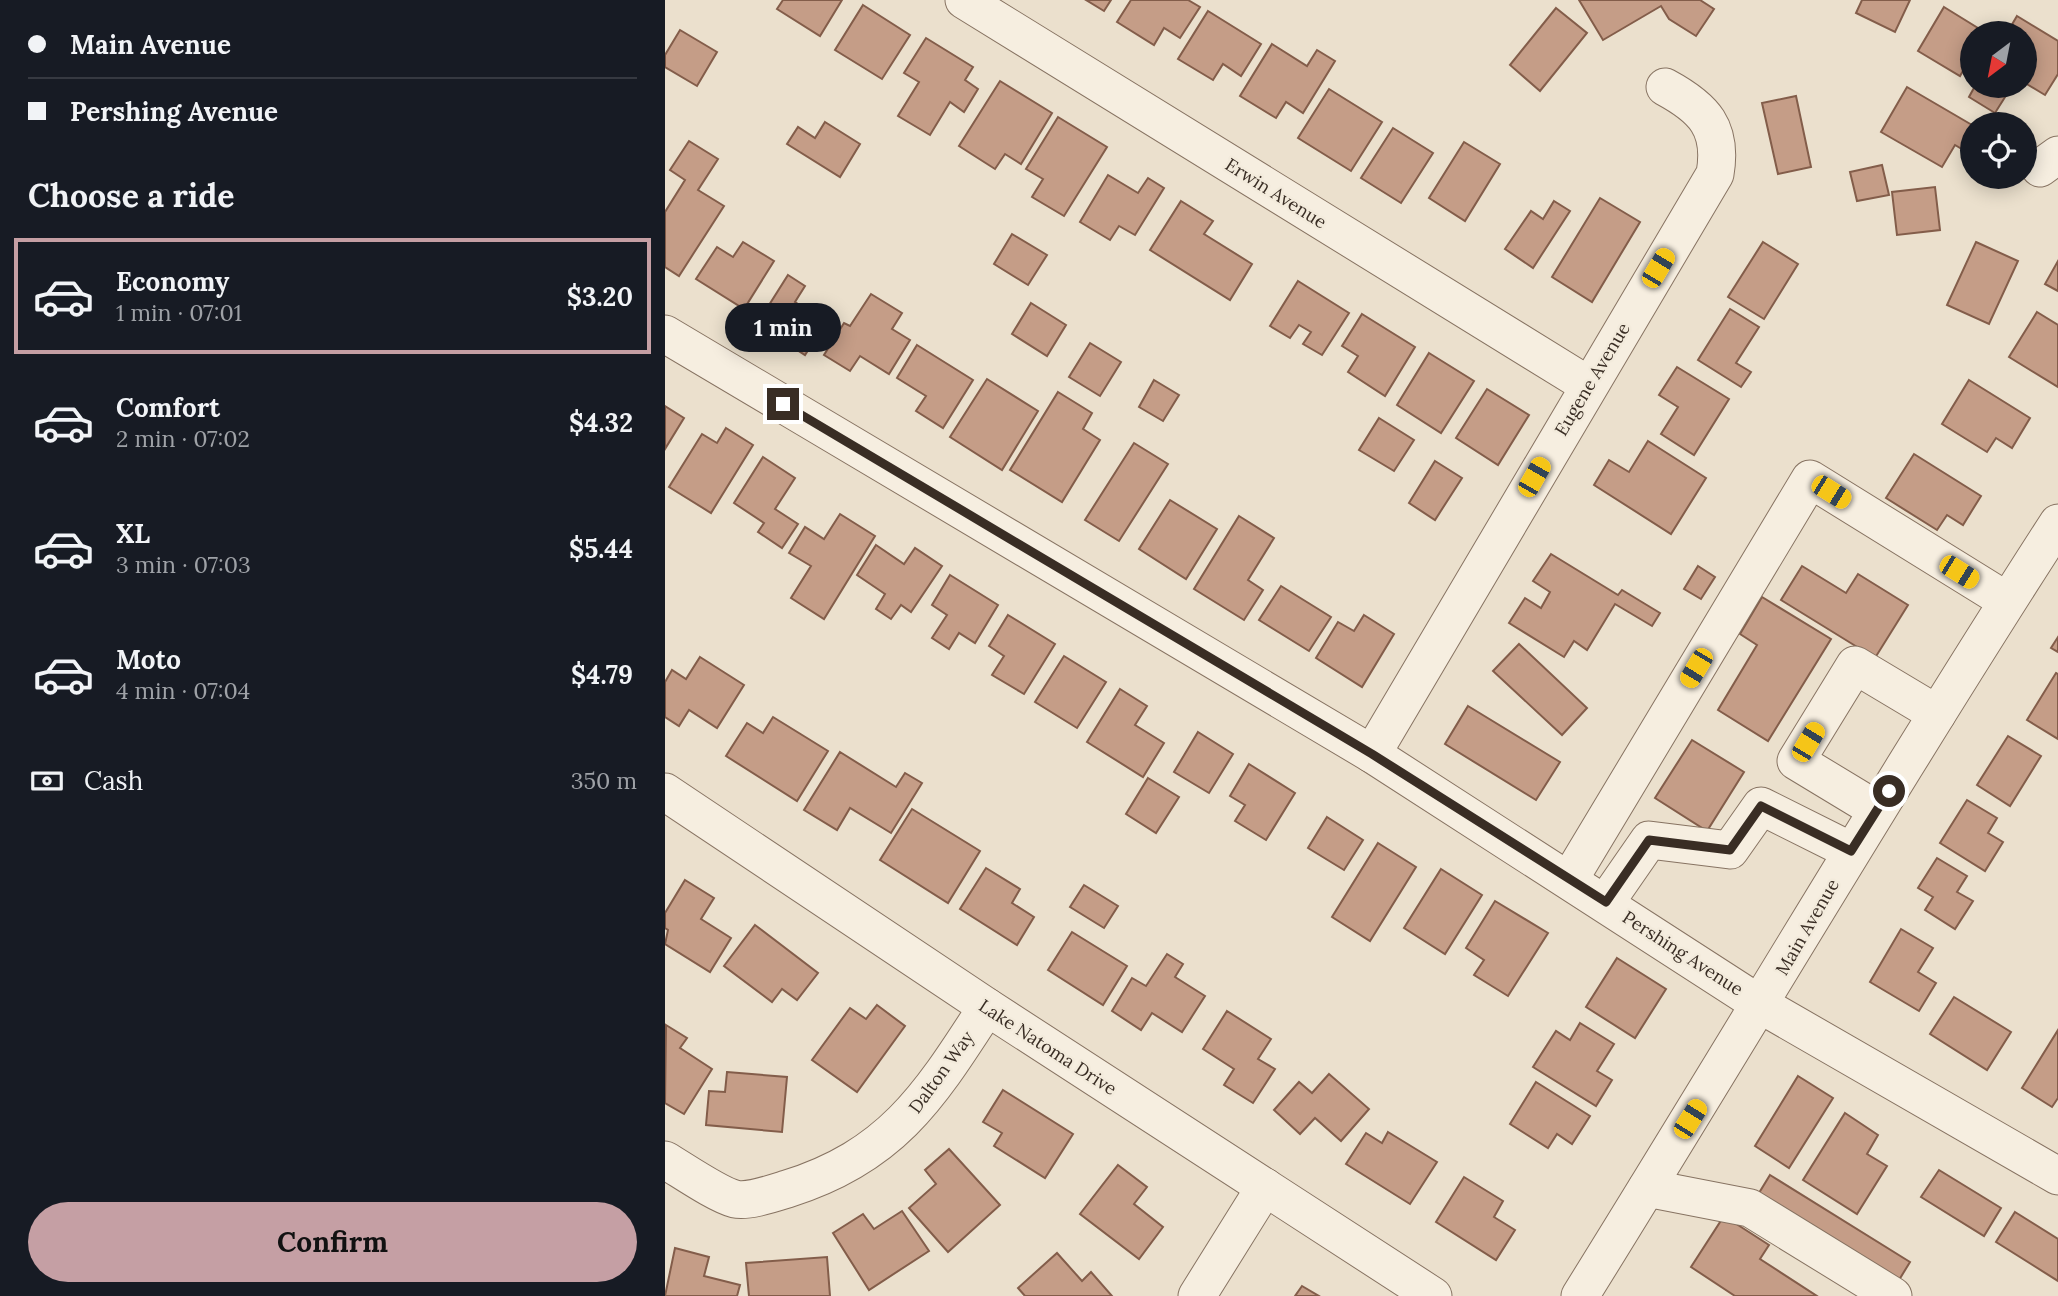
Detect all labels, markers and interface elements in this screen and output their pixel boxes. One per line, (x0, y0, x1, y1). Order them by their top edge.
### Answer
north arrow (1960, 21, 2037, 98)
map controls (1960, 21, 2037, 189)
text: Main Avenue (70, 28, 231, 61)
text: Pershing Avenue (70, 95, 278, 128)
button: locate (1960, 112, 2037, 189)
street label: Erwin Avenue (1221, 153, 1331, 233)
text: Choose a ride (28, 175, 235, 216)
car (1639, 245, 1678, 291)
icon: car (32, 265, 95, 328)
text: Economy (116, 265, 229, 298)
text: $3.20 (567, 280, 633, 313)
text: 1 min · 07:01 (116, 298, 242, 327)
callout: 1 min (725, 302, 841, 352)
text: 1 min (754, 313, 812, 342)
street label: Eugene Avenue (1549, 318, 1635, 440)
route end (767, 388, 799, 420)
icon: car (32, 391, 95, 454)
text: Comfort (116, 391, 220, 424)
text: $4.32 (569, 406, 633, 439)
text: 2 min · 07:02 (116, 424, 250, 453)
car (1515, 454, 1554, 500)
car (1808, 472, 1855, 512)
icon: car (32, 517, 95, 580)
text: XL (116, 517, 150, 550)
text: $5.44 (569, 532, 633, 565)
text: 3 min · 07:03 (116, 550, 251, 579)
car (1936, 552, 1983, 592)
icon: car (32, 643, 95, 706)
text: Moto (116, 643, 181, 676)
car (1677, 645, 1716, 691)
text: $4.79 (571, 658, 633, 691)
text: 4 min · 07:04 (116, 676, 250, 705)
car (1789, 719, 1828, 765)
icon: cash (28, 762, 66, 800)
text: Cash (84, 764, 143, 797)
text: 350 m (571, 766, 637, 795)
route start (1873, 775, 1905, 807)
street label: Main Avenue (1770, 874, 1844, 979)
street label: Pershing Avenue (1618, 905, 1748, 1001)
street label: Lake Natoma Drive (975, 994, 1121, 1100)
street label: Dalton Way (903, 1026, 979, 1118)
car (1670, 1096, 1711, 1142)
button: Confirm (28, 1202, 637, 1282)

